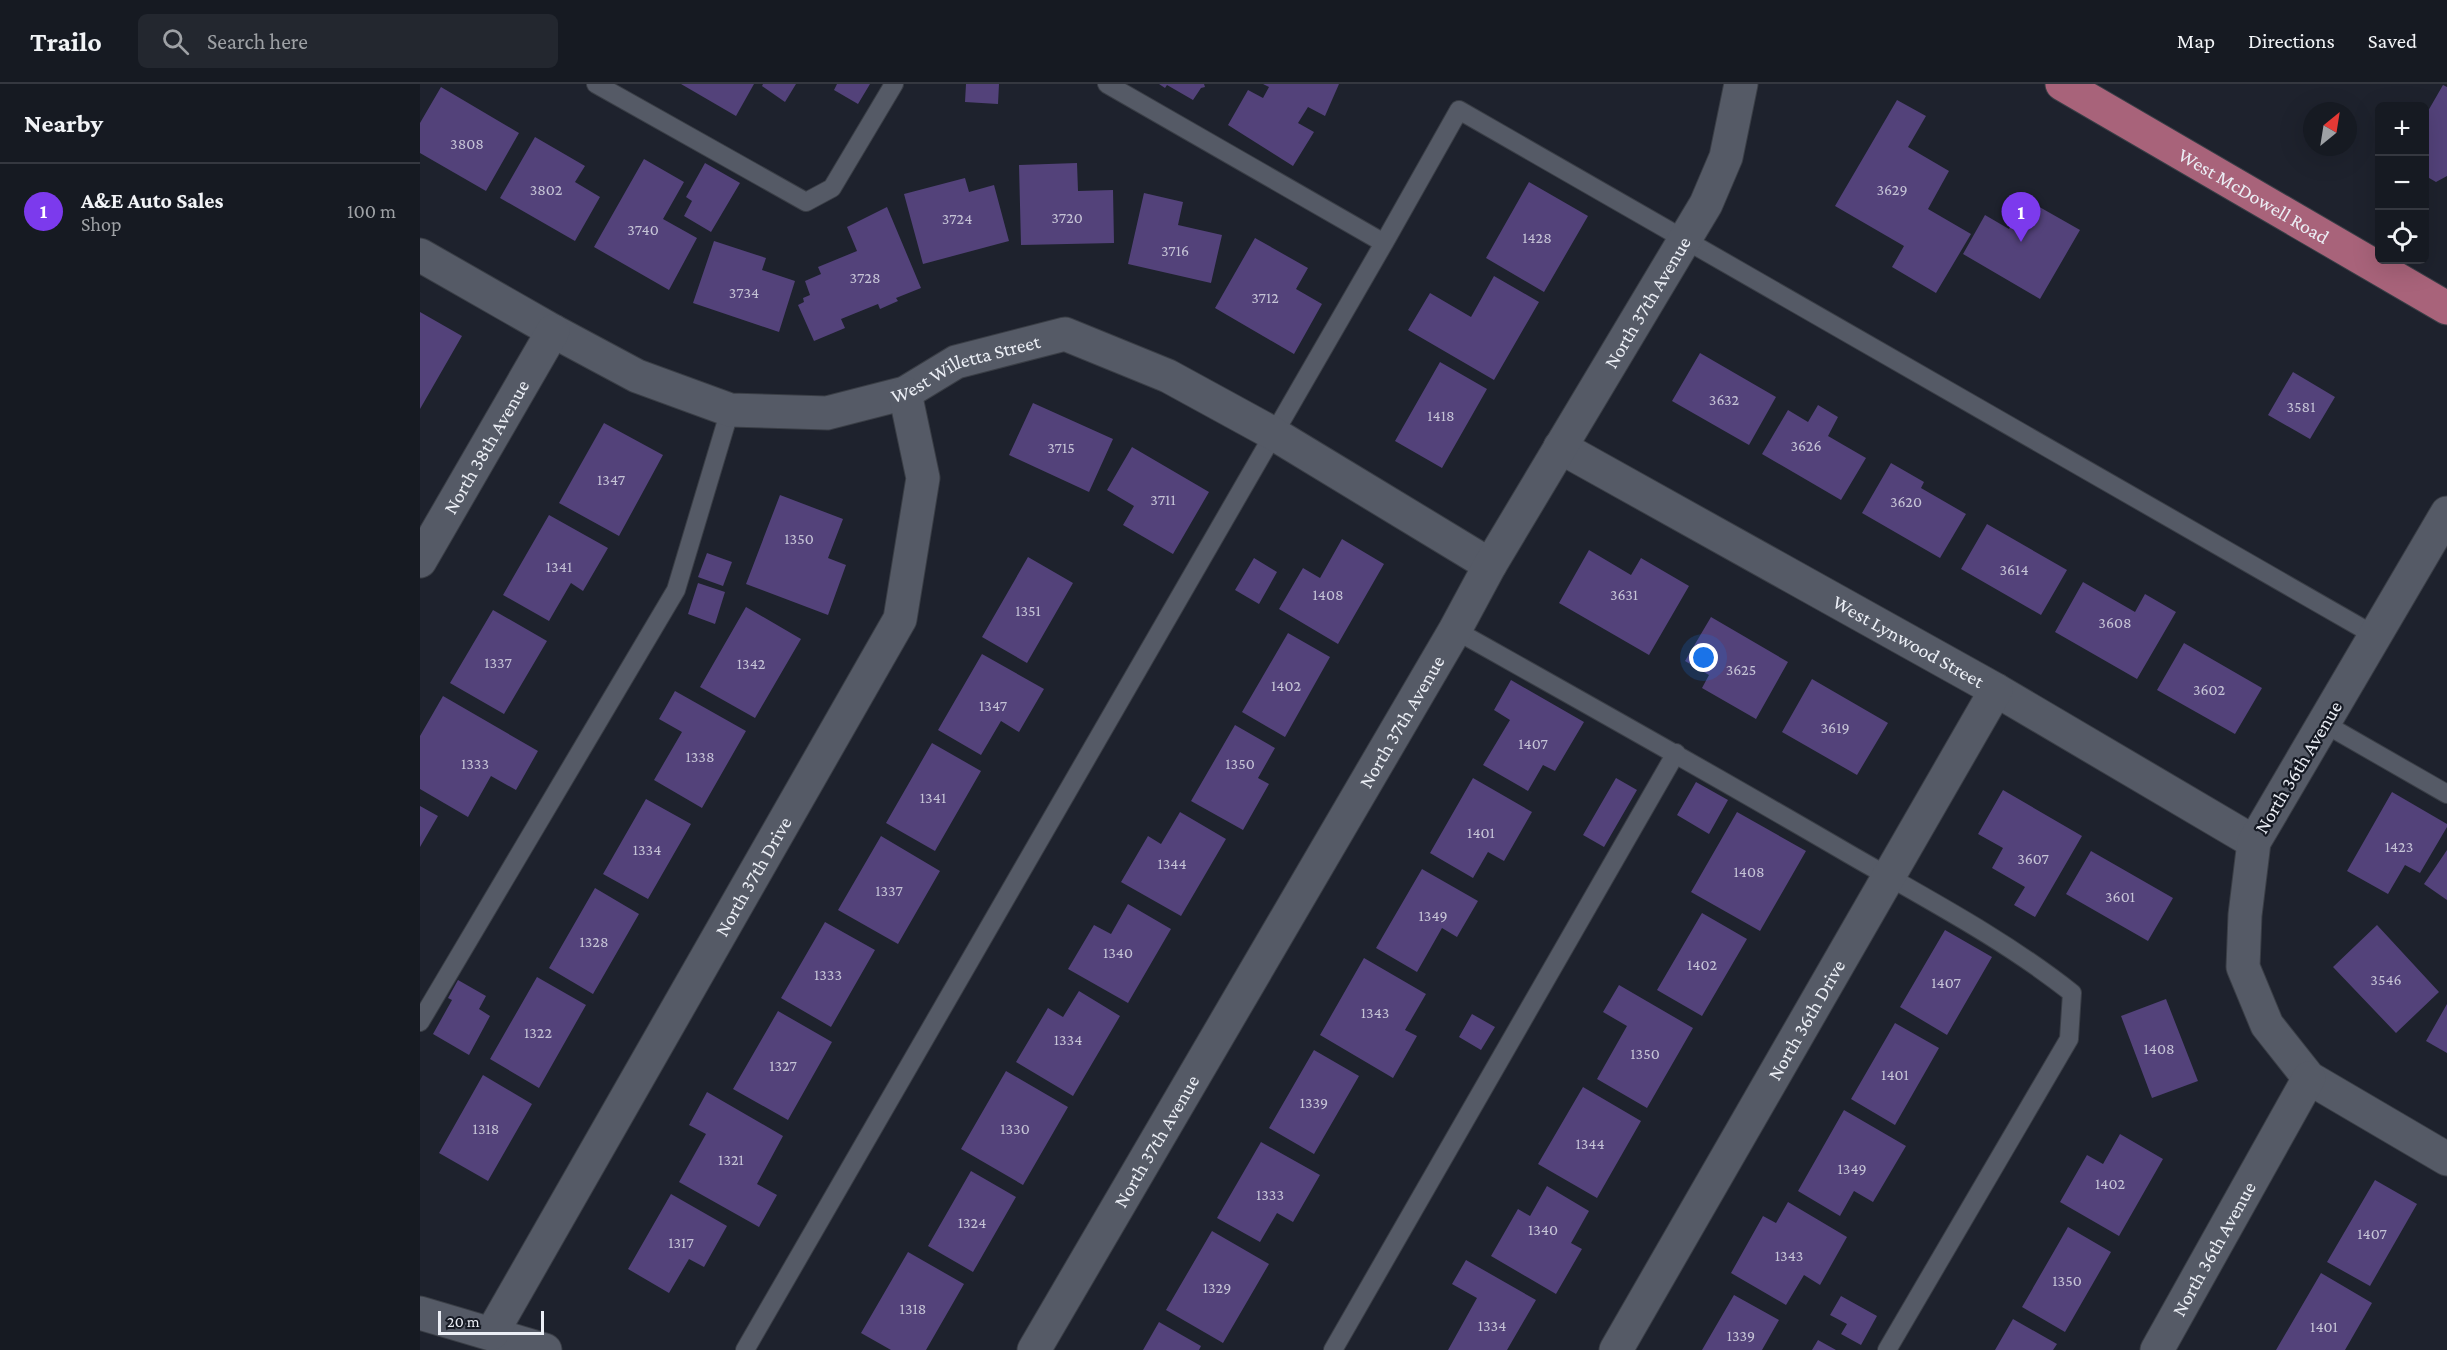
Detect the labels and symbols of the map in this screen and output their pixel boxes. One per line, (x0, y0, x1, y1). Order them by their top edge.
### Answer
north arrow (2303, 102, 2357, 156)
house number: 3808 (450, 135, 484, 152)
street label: West McDowell Road (2175, 143, 2334, 248)
house number: 3802 (530, 181, 563, 198)
house number: 3629 (1876, 181, 1908, 198)
pin: 1 (2002, 192, 2040, 242)
house number: 3720 (1051, 209, 1083, 226)
house number: 3724 (942, 210, 972, 227)
house number: 3740 (627, 221, 659, 238)
house number: 1428 (1522, 229, 1552, 246)
street label: North 37th Avenue (1599, 232, 1695, 372)
house number: 3716 (1161, 242, 1189, 259)
house number: 3728 (849, 269, 881, 286)
house number: 3734 (729, 284, 759, 301)
house number: 3712 (1251, 289, 1279, 306)
street label: West Willetta Street (889, 330, 1043, 407)
street label: North 38th Avenue (439, 376, 534, 518)
house number: 3632 (1709, 391, 1740, 408)
house number: 3581 (2286, 398, 2316, 415)
house number: 1418 (1427, 407, 1455, 424)
house number: 3626 (1790, 437, 1822, 454)
house number: 3715 (1047, 439, 1075, 456)
house number: 1347 (597, 471, 626, 488)
house number: 3711 (1150, 491, 1176, 508)
house number: 3620 (1890, 493, 1922, 510)
house number: 1350 (784, 530, 814, 547)
house number: 1341 (546, 558, 572, 575)
house number: 3614 (1999, 561, 2029, 578)
house number: 1408 (1312, 586, 1344, 603)
house number: 3631 (1610, 586, 1638, 603)
street label: West Lynwood Street (1829, 590, 1988, 692)
house number: 1351 (1015, 602, 1041, 619)
house number: 3608 (2098, 614, 2132, 631)
your location (1689, 643, 1718, 672)
street label: North 37th Avenue (1354, 651, 1449, 792)
house number: 1337 (484, 654, 512, 671)
house number: 1342 (737, 655, 766, 672)
house number: 3625 (1726, 661, 1756, 678)
house number: 1402 (1271, 677, 1301, 694)
house number: 3602 (2193, 681, 2225, 698)
house number: 1347 (979, 697, 1008, 714)
street label: North 36th Avenue (2250, 697, 2346, 837)
house number: 3619 (1820, 719, 1850, 736)
house number: 1407 (1518, 735, 1548, 752)
house number: 1338 (685, 748, 715, 765)
house number: 1333 (461, 755, 489, 772)
house number: 1350 (1225, 755, 1255, 772)
house number: 1341 (920, 789, 946, 806)
street label: North 37th Drive (710, 812, 796, 940)
house number: 1401 (1467, 824, 1495, 841)
house number: 1423 (2385, 838, 2413, 855)
house number: 1334 (633, 841, 661, 858)
house number: 3607 (2017, 850, 2050, 867)
house number: 1344 (1157, 855, 1187, 872)
house number: 1408 (1733, 863, 1765, 880)
house number: 1337 (875, 882, 903, 899)
house number: 3601 (2105, 888, 2135, 905)
house number: 1349 (1418, 907, 1448, 924)
house number: 1328 (579, 933, 609, 950)
house number: 1340 (1103, 944, 1133, 961)
street label: North 36th Drive (1763, 955, 1850, 1084)
house number: 1402 (1687, 956, 1717, 973)
house number: 1333 (814, 966, 842, 983)
house number: 3546 (2370, 971, 2402, 988)
house number: 1407 (1931, 974, 1961, 991)
house number: 1343 (1361, 1004, 1389, 1021)
house number: 1322 (524, 1024, 552, 1041)
house number: 1334 (1054, 1031, 1082, 1048)
house number: 1408 (2143, 1040, 2175, 1057)
house number: 1350 (1630, 1045, 1660, 1062)
house number: 1327 (769, 1057, 797, 1074)
house number: 1401 (1881, 1066, 1909, 1083)
street label: North 37th Avenue (1109, 1071, 1204, 1211)
house number: 1339 (1300, 1094, 1328, 1111)
house number: 1318 (473, 1120, 499, 1137)
house number: 1330 (1000, 1120, 1030, 1137)
house number: 1344 (1575, 1135, 1605, 1152)
house number: 1321 (718, 1151, 744, 1168)
house number: 1349 (1837, 1160, 1867, 1177)
house number: 1402 (2095, 1175, 2125, 1192)
street label: North 36th Avenue (2167, 1177, 2260, 1320)
house number: 1333 (1256, 1186, 1284, 1203)
house number: 1324 (958, 1214, 986, 1231)
house number: 1340 (1528, 1221, 1558, 1238)
house number: 1407 (2357, 1225, 2387, 1242)
house number: 1317 (668, 1234, 694, 1251)
house number: 1343 (1775, 1247, 1803, 1264)
house number: 1350 (2052, 1272, 2082, 1289)
house number: 1329 (1203, 1279, 1231, 1296)
house number: 1318 (900, 1300, 926, 1317)
scale bar (438, 1308, 544, 1336)
house number: 1334 (1478, 1317, 1506, 1334)
house number: 1401 (2310, 1318, 2338, 1335)
house number: 1339 (1727, 1327, 1755, 1344)

